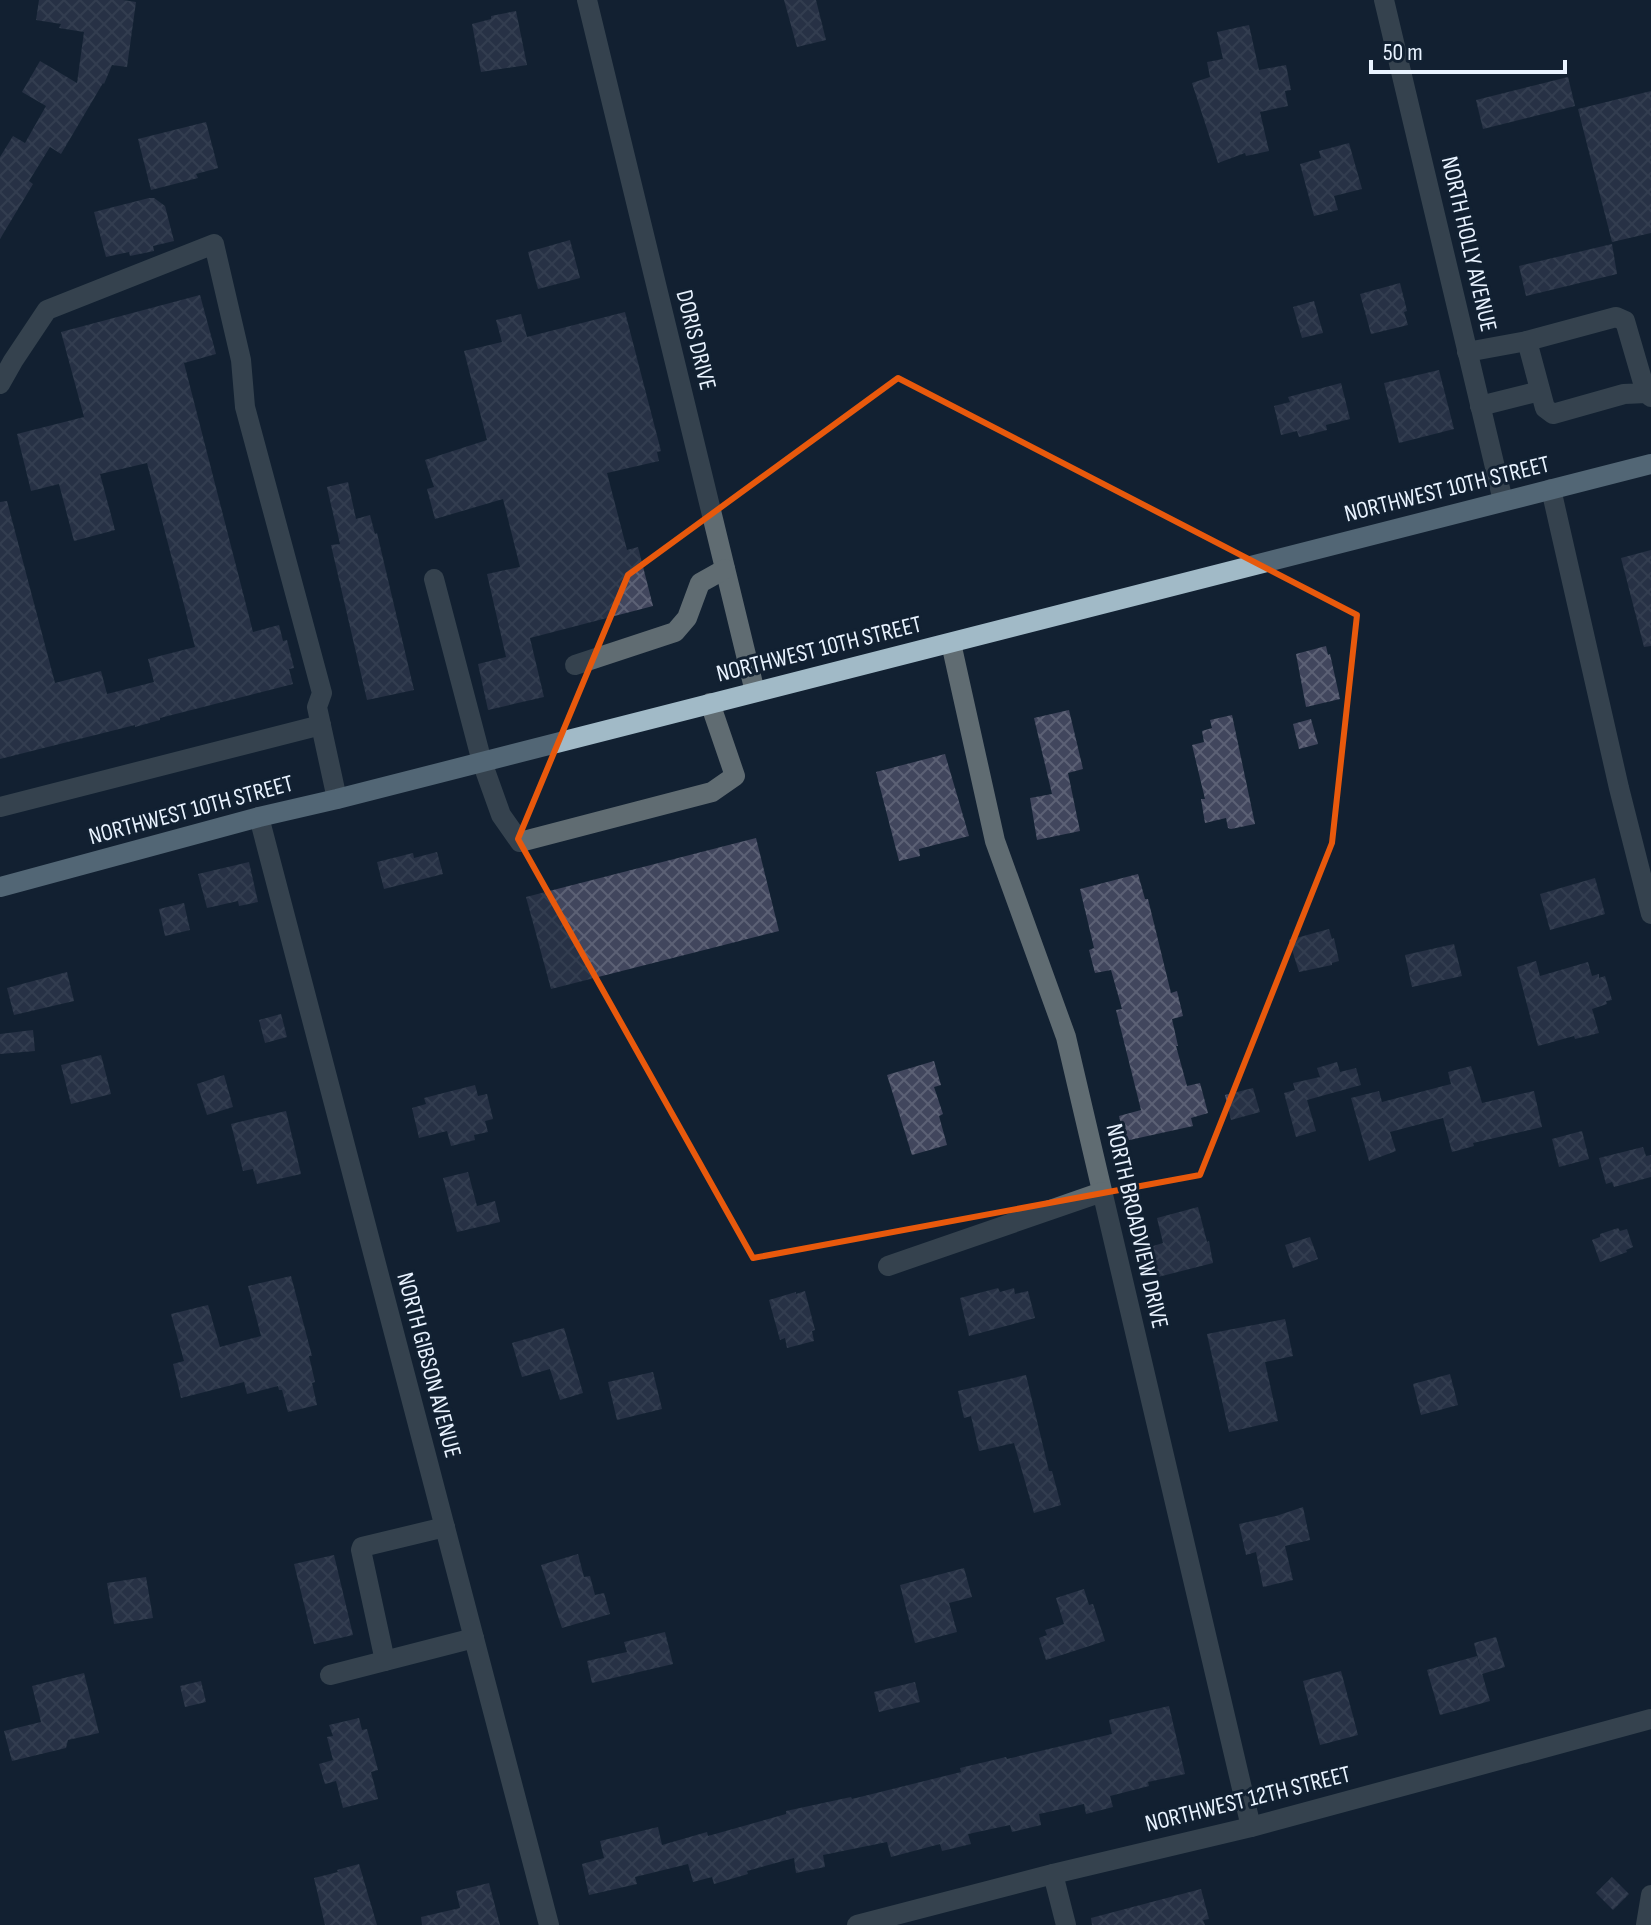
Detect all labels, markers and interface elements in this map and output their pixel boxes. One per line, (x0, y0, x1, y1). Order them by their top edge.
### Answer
scale bar (1371, 24, 1565, 74)
text: 50 m (1383, 38, 1423, 67)
street label: NORTH HOLLY AVENUE (1435, 154, 1503, 334)
street label: DORIS DRIVE (670, 287, 722, 393)
street label: NORTHWEST 10TH STREET (1341, 449, 1553, 529)
street label: NORTHWEST 10TH STREET (713, 609, 925, 689)
street label: NORTHWEST 10TH STREET (86, 769, 297, 851)
street label: NORTH BROADVIEW DRIVE (1099, 1121, 1175, 1331)
street label: NORTH GIBSON AVENUE (390, 1269, 468, 1461)
street label: NORTHWEST 12TH STREET (1142, 1759, 1354, 1839)

